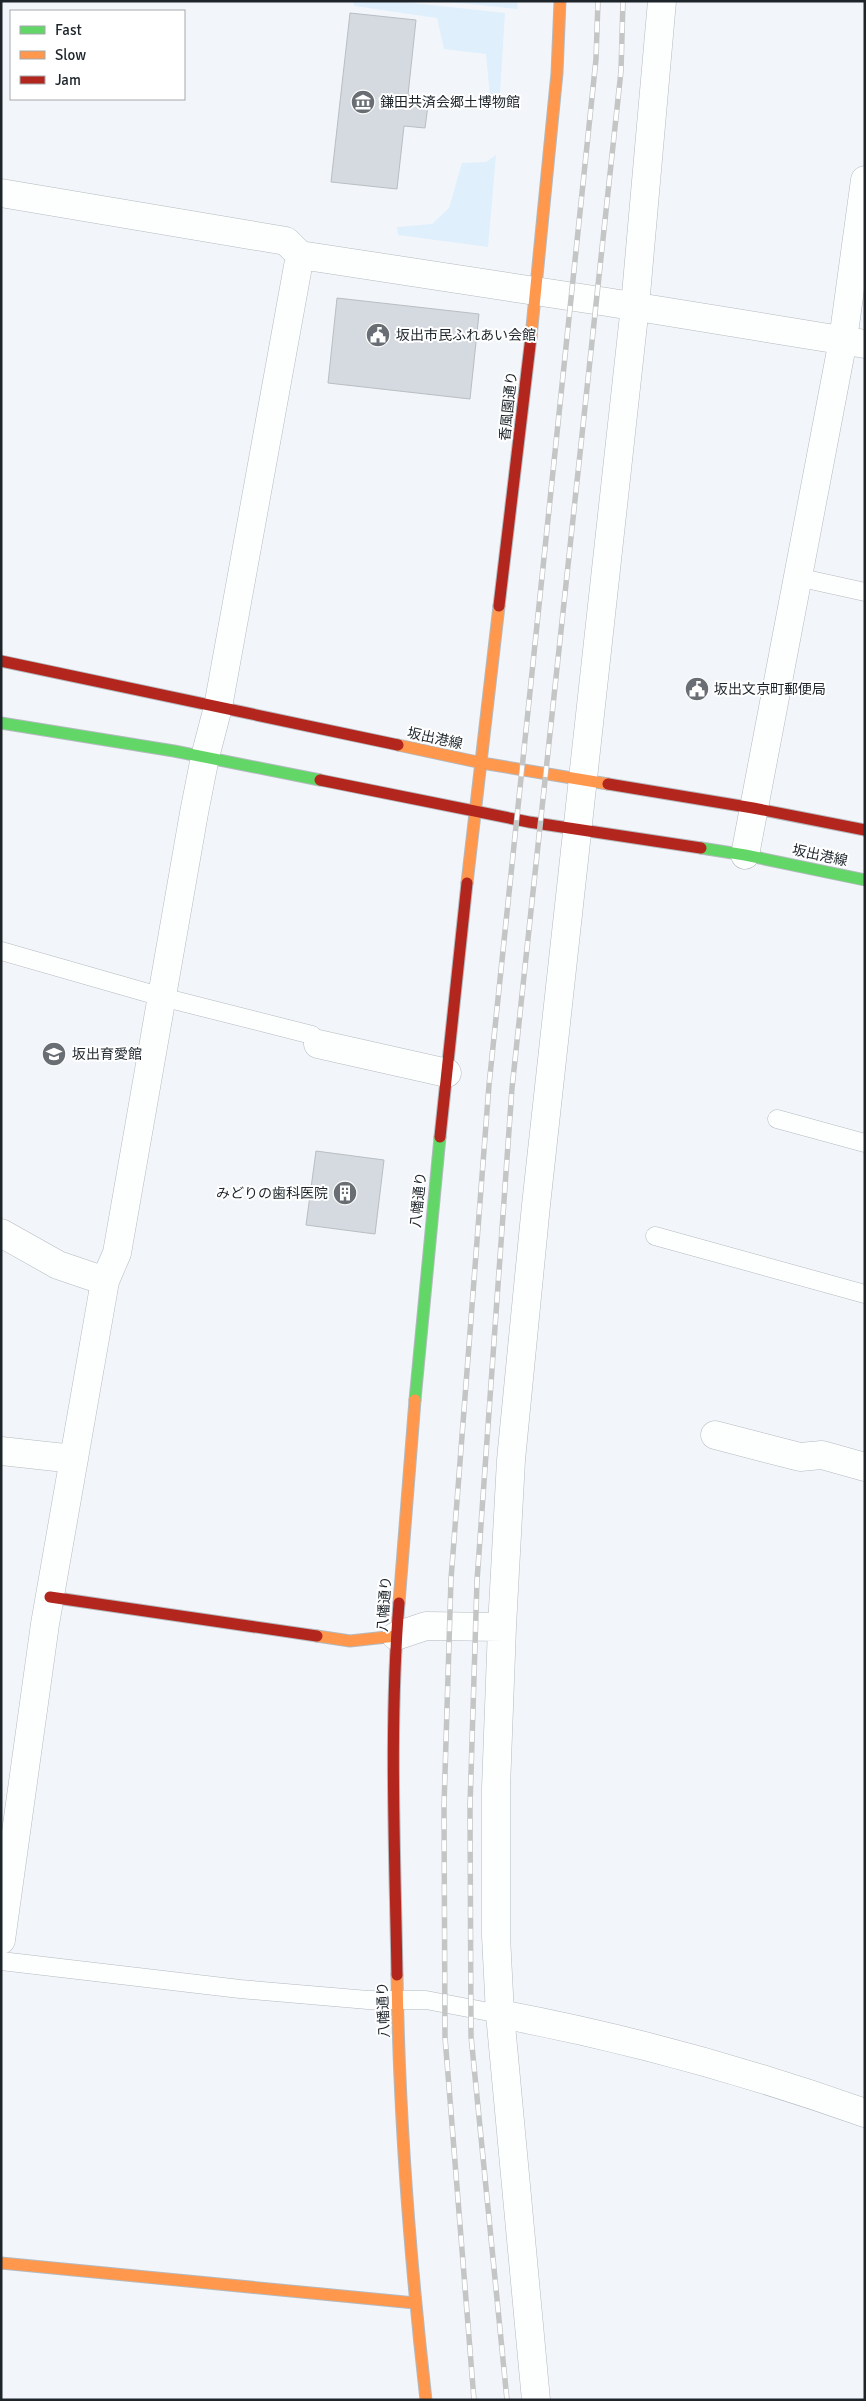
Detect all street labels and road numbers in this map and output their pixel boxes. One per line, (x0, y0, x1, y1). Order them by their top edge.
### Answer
street label: 香風園通り (496, 370, 521, 442)
street label: 坂出港線 (406, 724, 464, 753)
street label: 坂出港線 (791, 841, 849, 870)
street label: 八幡通り (407, 1171, 430, 1229)
street label: 八幡通り (374, 1576, 395, 1633)
street label: 八幡通り (374, 1982, 393, 2038)

